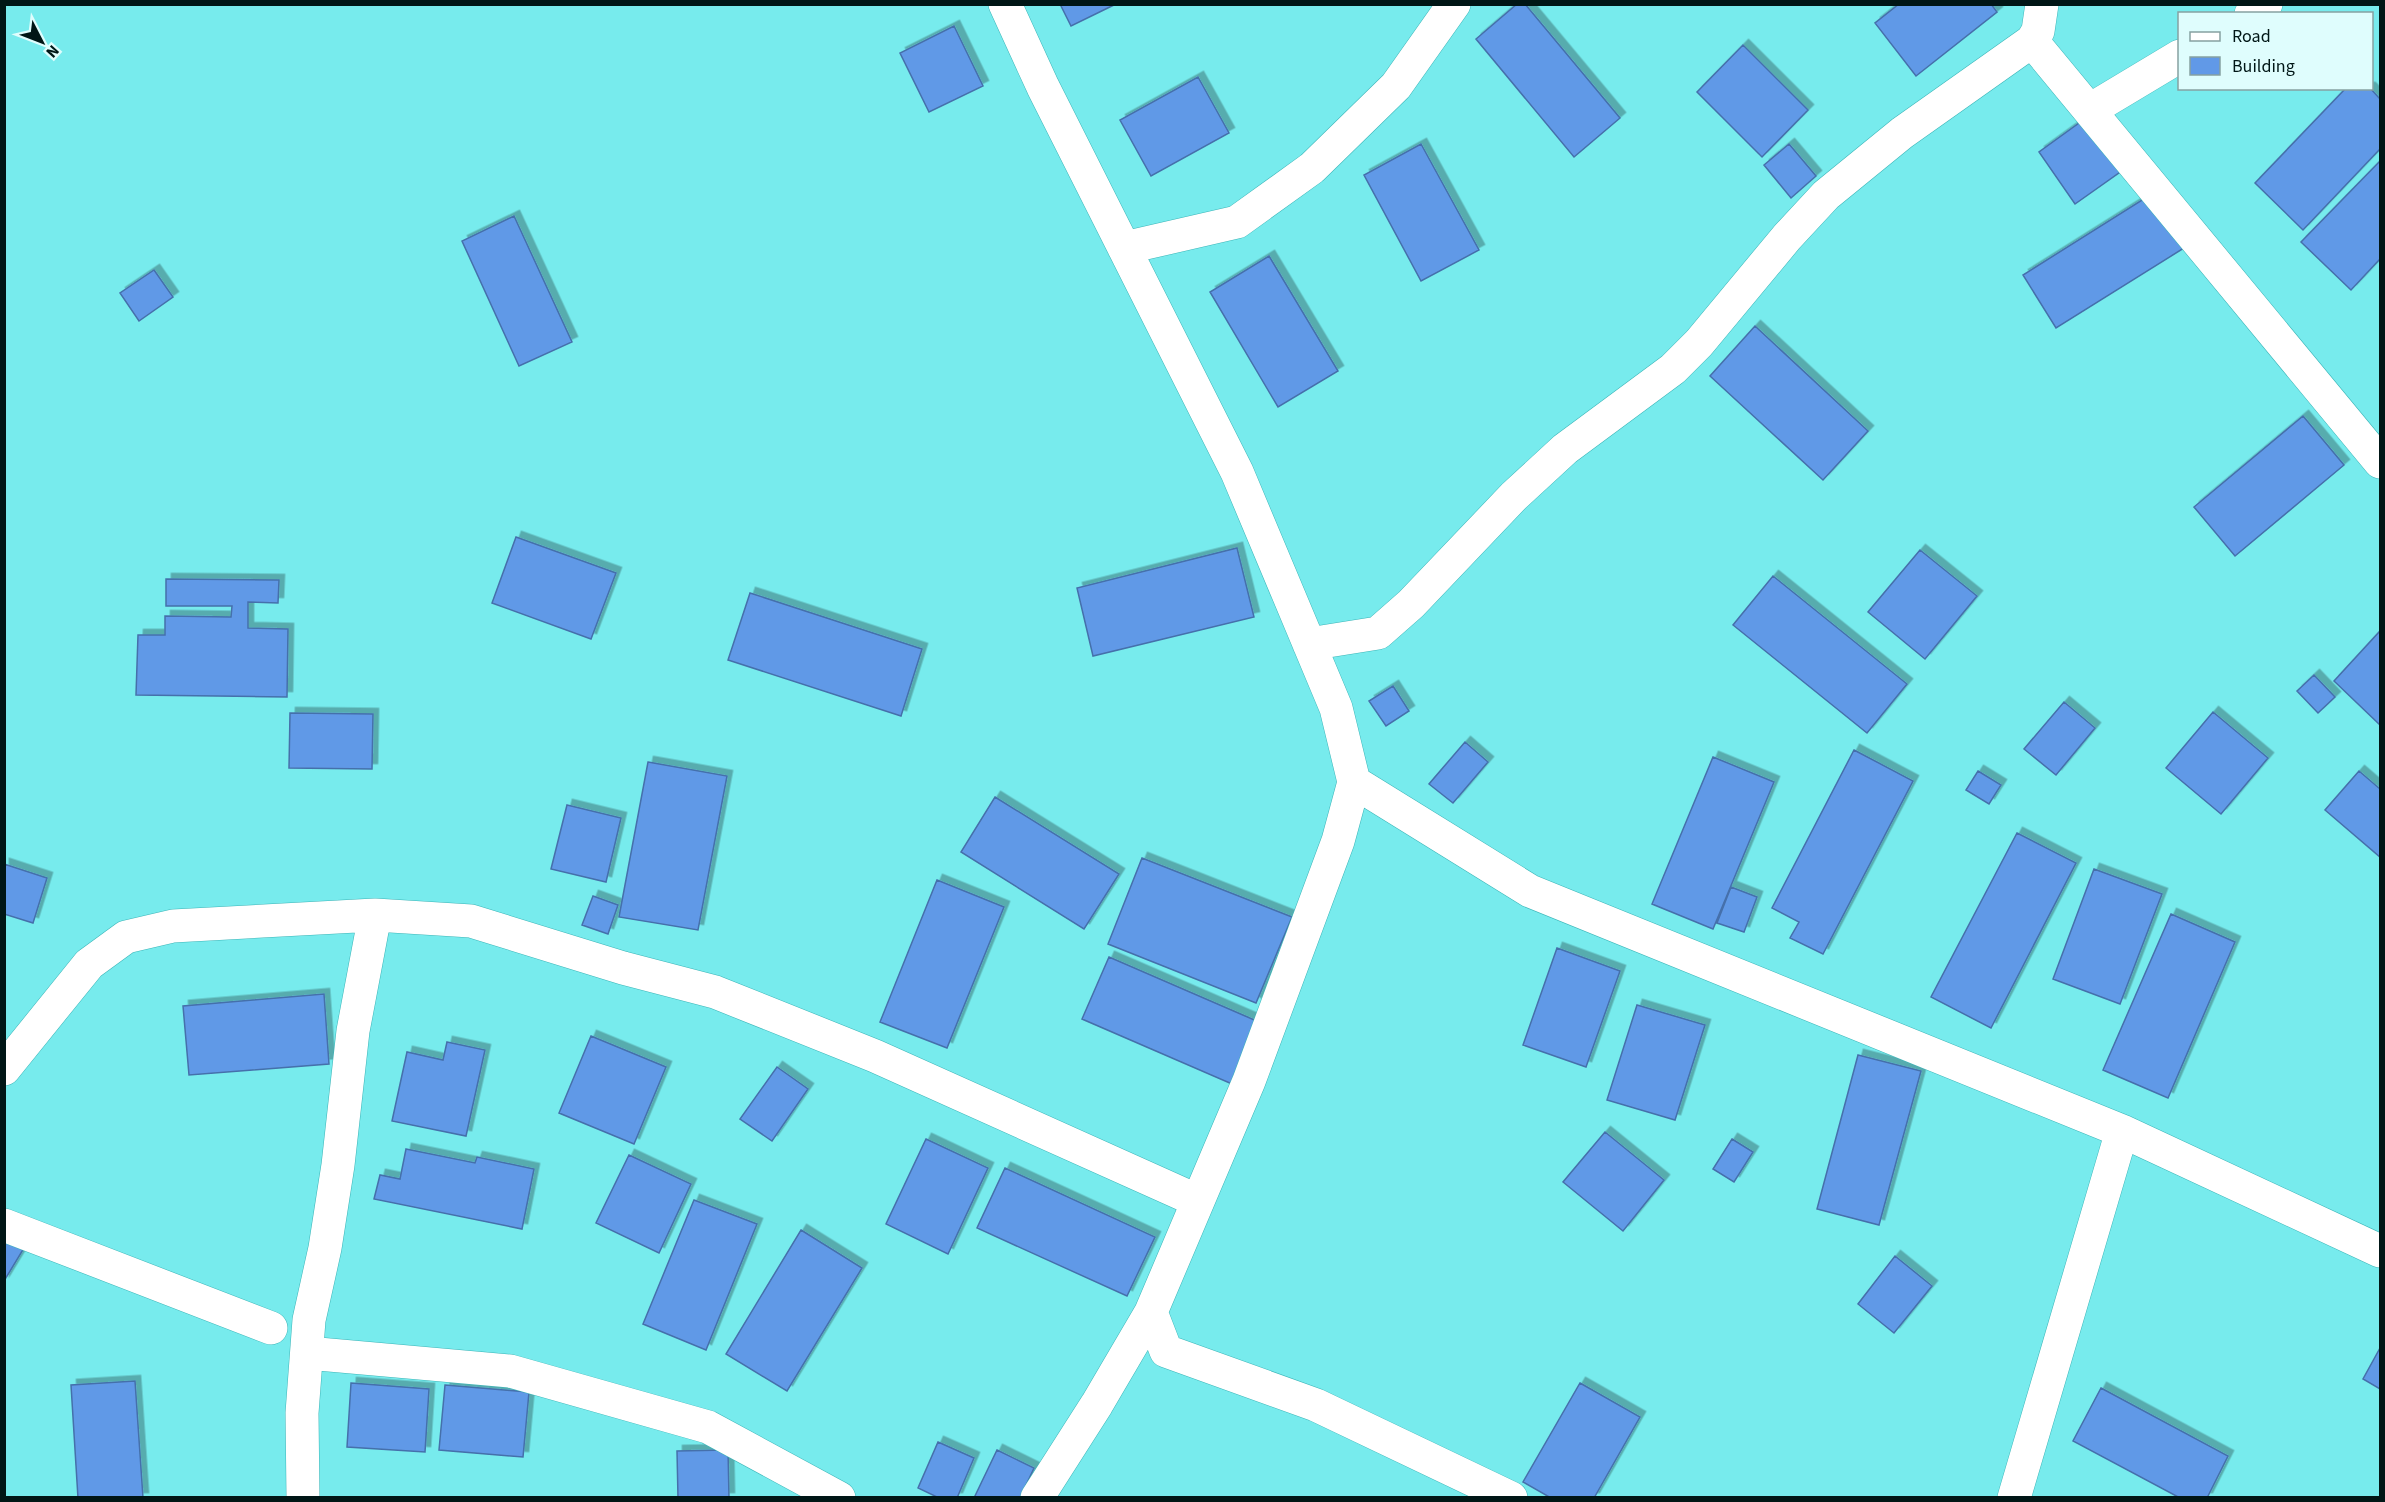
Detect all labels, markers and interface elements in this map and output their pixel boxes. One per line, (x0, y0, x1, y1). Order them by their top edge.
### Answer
north arrow (12, 12, 72, 72)
legend (2178, 12, 2373, 90)
text: Road (2232, 24, 2271, 49)
text: N (41, 40, 64, 63)
text: Building (2232, 54, 2295, 79)

